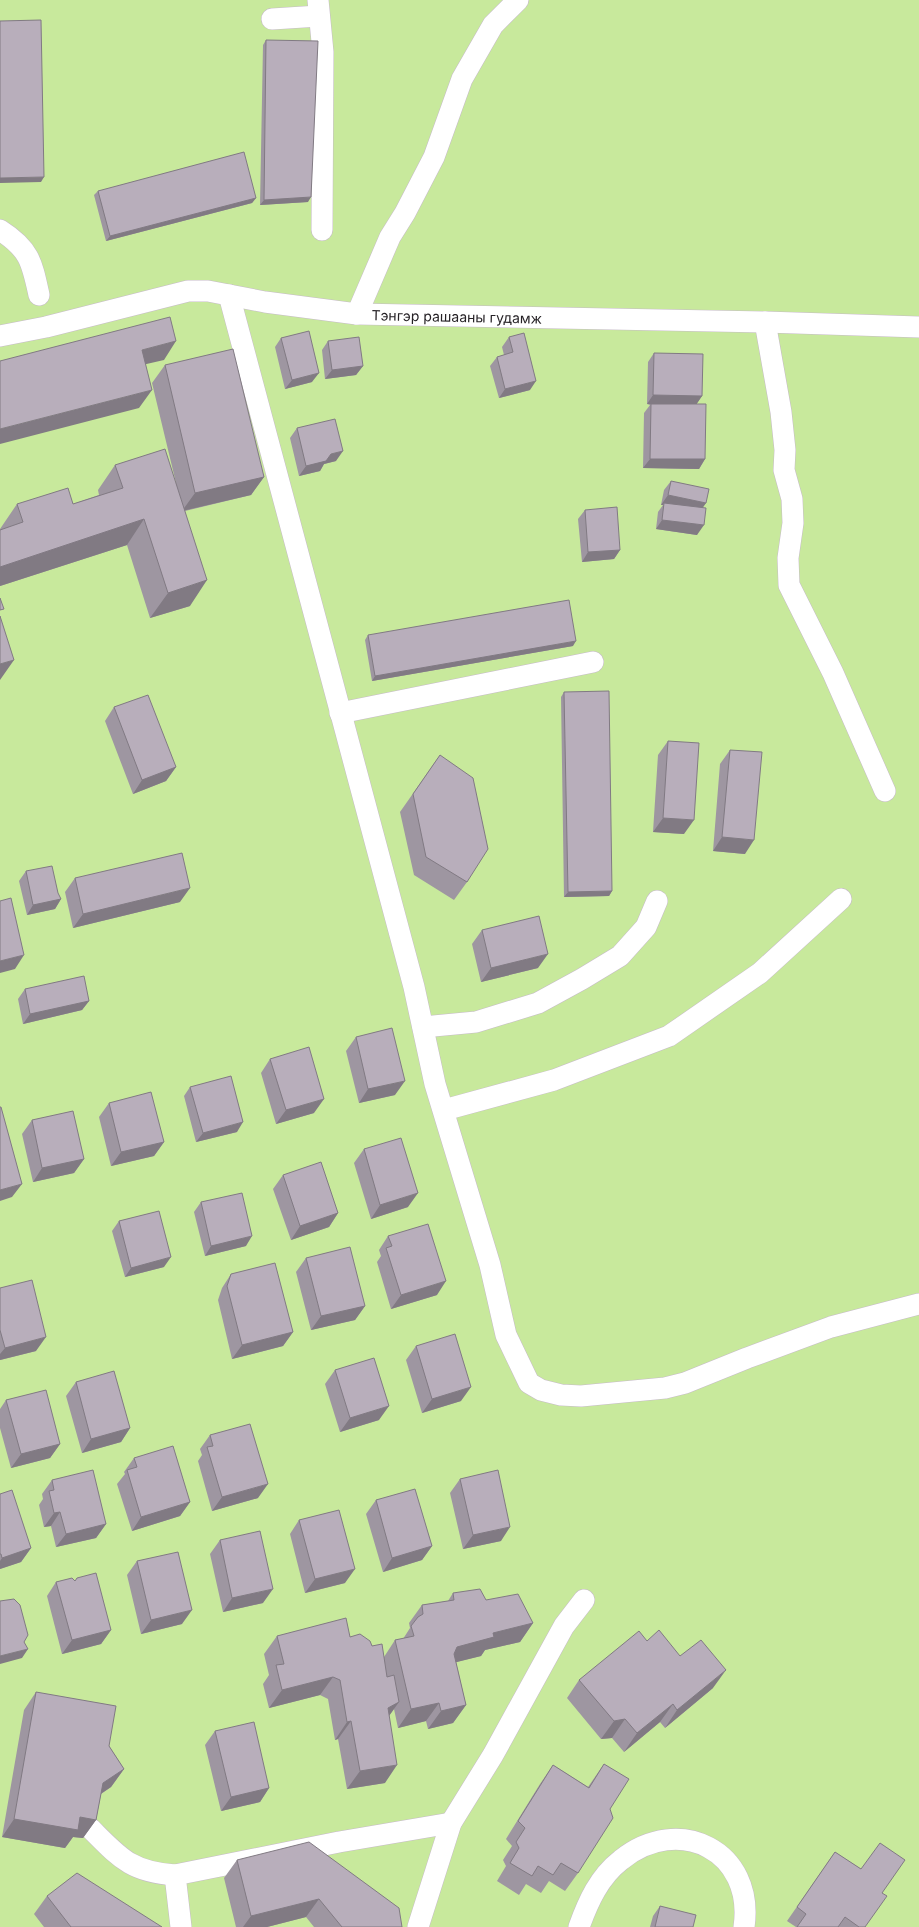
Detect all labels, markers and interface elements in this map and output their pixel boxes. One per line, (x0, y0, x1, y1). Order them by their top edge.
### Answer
street label: Тэнгэр рашааны гудамж (371, 306, 542, 326)

